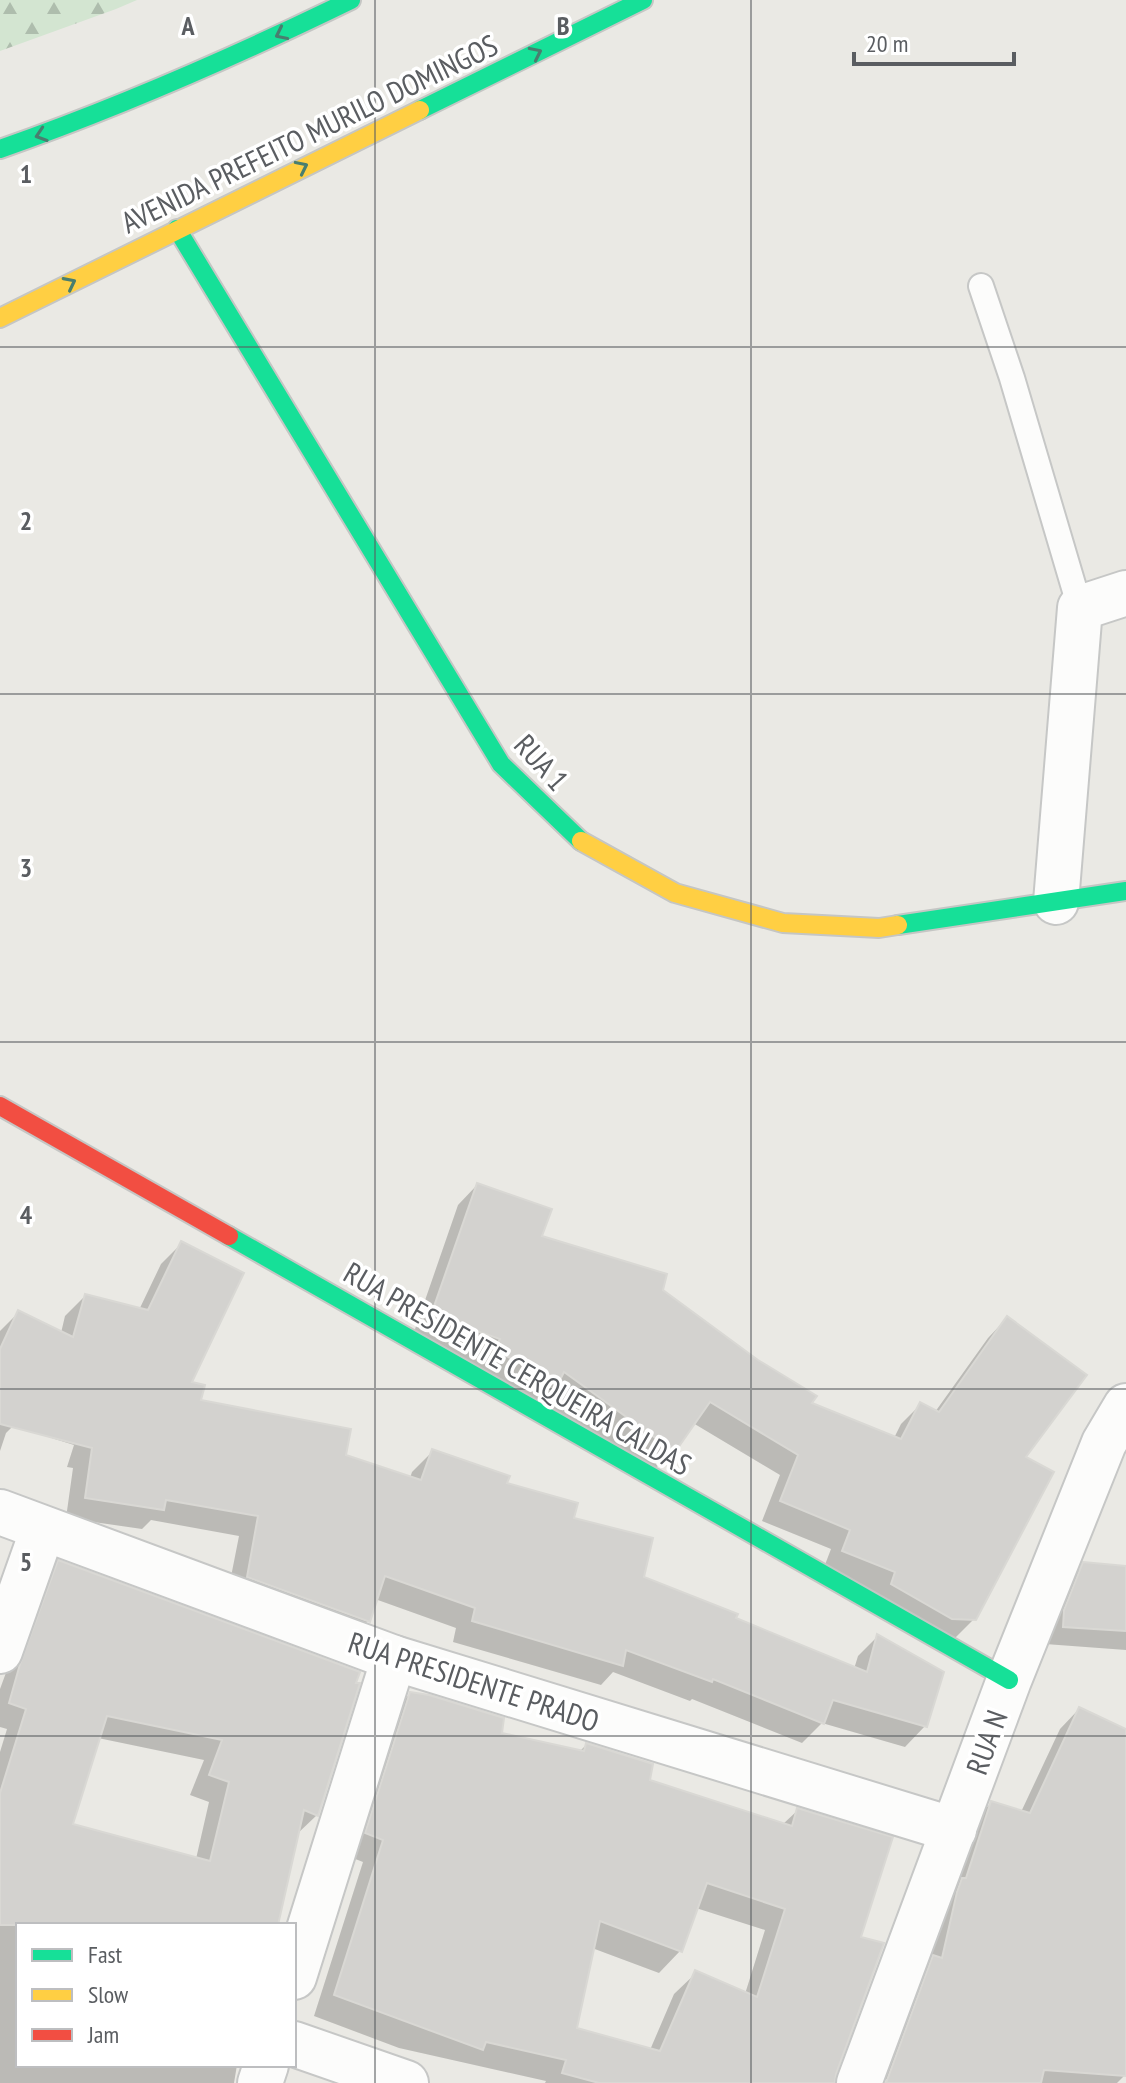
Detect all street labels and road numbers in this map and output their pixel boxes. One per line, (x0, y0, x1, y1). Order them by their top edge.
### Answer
street label: AVENIDA PREFEITO MURILO DOMINGOS (115, 26, 503, 240)
street label: RUA 1 (506, 726, 578, 798)
street label: RUA PRESIDENTE CERQUEIRA CALDAS (337, 1252, 699, 1484)
street label: RUA PRESIDENTE PRADO (344, 1622, 604, 1740)
street label: RUA N (956, 1704, 1016, 1780)

